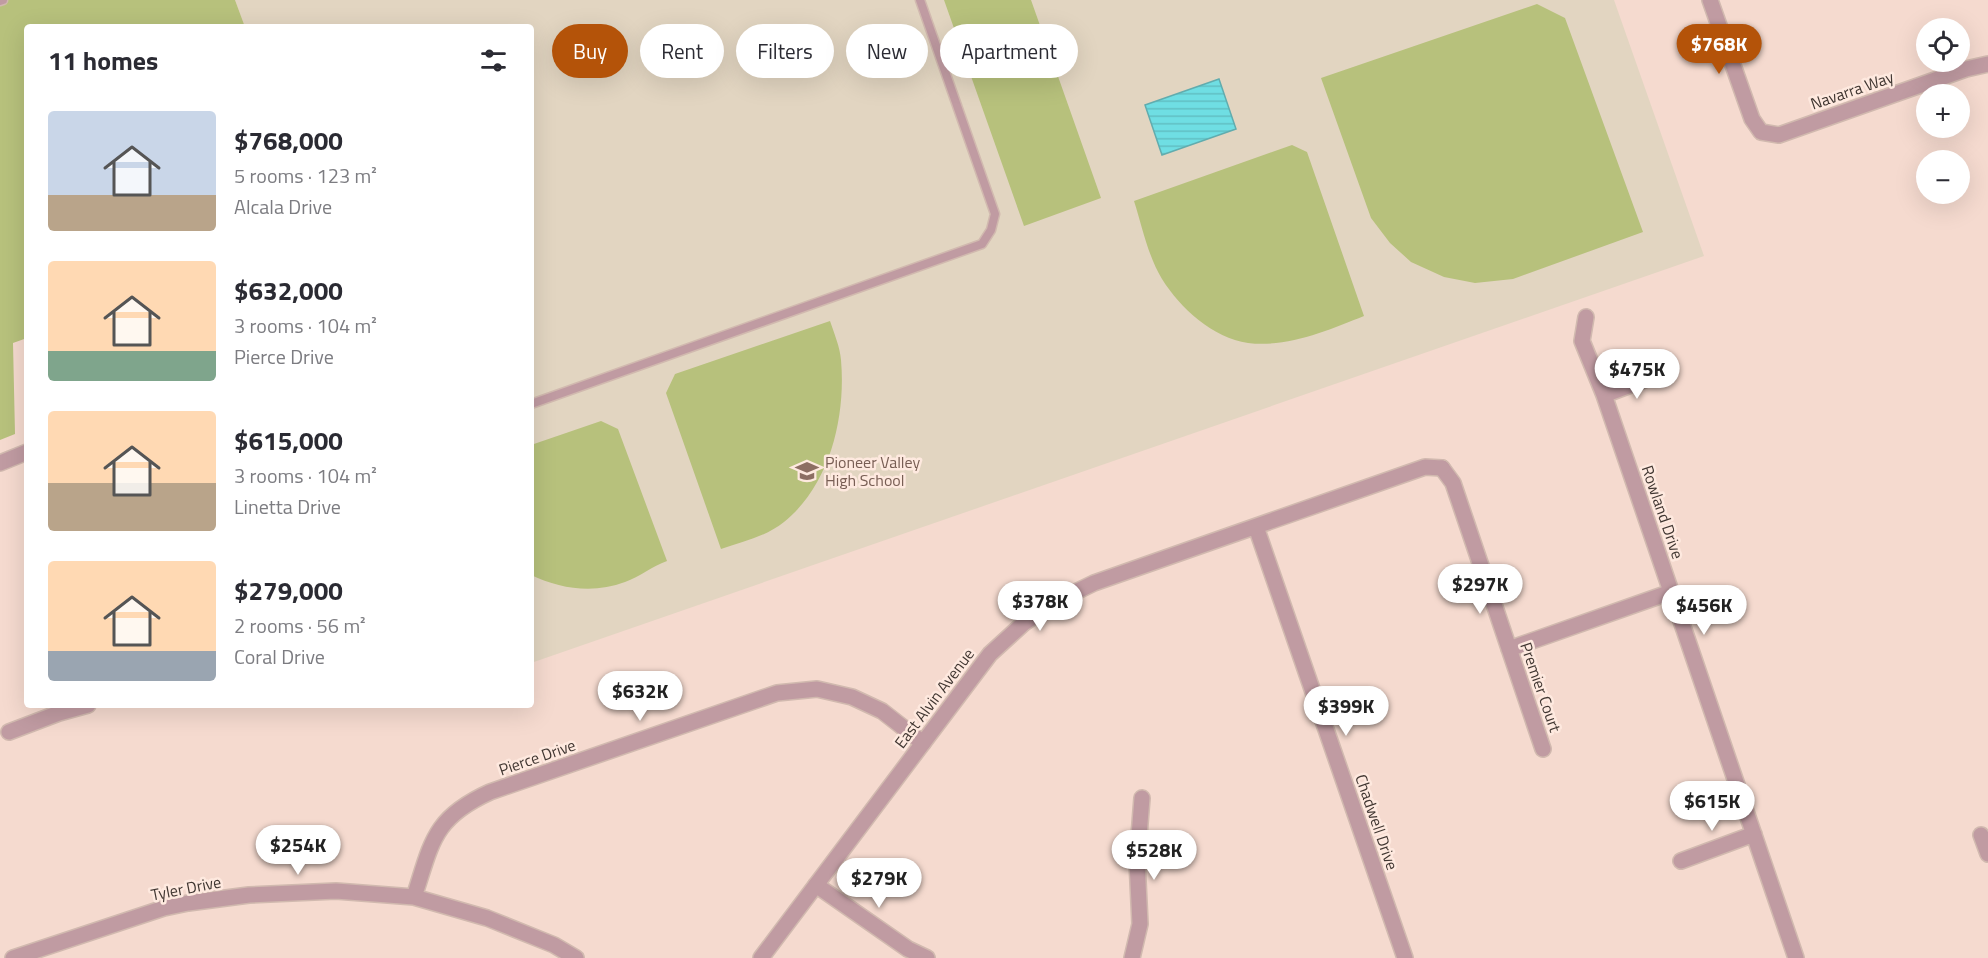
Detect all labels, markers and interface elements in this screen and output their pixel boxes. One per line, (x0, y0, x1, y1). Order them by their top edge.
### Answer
map controls (1916, 18, 1970, 204)
button: locate (1916, 18, 1970, 72)
chip: Buy (552, 24, 628, 78)
chip: Rent (640, 24, 724, 78)
chip: Filters (736, 24, 834, 78)
chip: New (846, 24, 928, 78)
chip: Apartment (940, 24, 1078, 78)
pin: $768K (1677, 24, 1761, 75)
text: $768K (1691, 28, 1747, 59)
text: 11 homes (48, 41, 158, 80)
icon: filters (477, 44, 510, 77)
street label: Navarra Way (1807, 64, 1897, 115)
button: + (1916, 84, 1970, 138)
text: $768,000 (234, 121, 343, 160)
icon: home (96, 135, 168, 207)
button: − (1916, 150, 1970, 204)
text: 5 rooms · 123 m² (234, 160, 377, 191)
text: Alcala Drive (234, 191, 332, 222)
text: $632,000 (234, 271, 343, 310)
icon: home (96, 285, 168, 357)
text: 3 rooms · 104 m² (234, 310, 377, 341)
text: Pierce Drive (234, 341, 334, 372)
pin: $475K (1595, 349, 1679, 400)
text: $475K (1609, 353, 1665, 384)
text: $615,000 (234, 421, 343, 460)
icon: home (96, 435, 168, 507)
place label: Pioneer Valley High School (825, 450, 920, 492)
school or university icon: Pioneer Valley High School (794, 458, 820, 484)
text: 3 rooms · 104 m² (234, 460, 377, 491)
street label: Rowland Drive (1636, 462, 1690, 562)
text: Linetta Drive (234, 491, 341, 522)
pin: $297K (1438, 564, 1522, 615)
text: $297K (1452, 568, 1508, 599)
text: $279,000 (234, 571, 343, 610)
pin: $378K (998, 581, 1082, 632)
icon: home (96, 585, 168, 657)
text: $378K (1012, 585, 1068, 616)
pin: $456K (1662, 585, 1746, 636)
text: $456K (1676, 589, 1732, 620)
text: 2 rooms · 56 m² (234, 610, 366, 641)
street label: Premier Court (1514, 639, 1568, 736)
text: Coral Drive (234, 641, 325, 672)
street label: East Alvin Avenue (888, 643, 980, 753)
pin: $632K (598, 671, 682, 722)
text: $632K (612, 675, 668, 706)
pin: $399K (1304, 686, 1388, 737)
text: $399K (1318, 690, 1374, 721)
street label: Pierce Drive (495, 733, 579, 781)
street label: Chadwell Drive (1349, 771, 1405, 873)
pin: $615K (1670, 781, 1754, 832)
text: $615K (1684, 785, 1740, 816)
pin: $254K (256, 825, 340, 876)
text: $254K (270, 829, 326, 860)
pin: $528K (1112, 830, 1196, 881)
text: $528K (1126, 834, 1182, 865)
pin: $279K (837, 858, 921, 909)
text: $279K (851, 862, 907, 893)
street label: Tyler Drive (149, 869, 223, 907)

